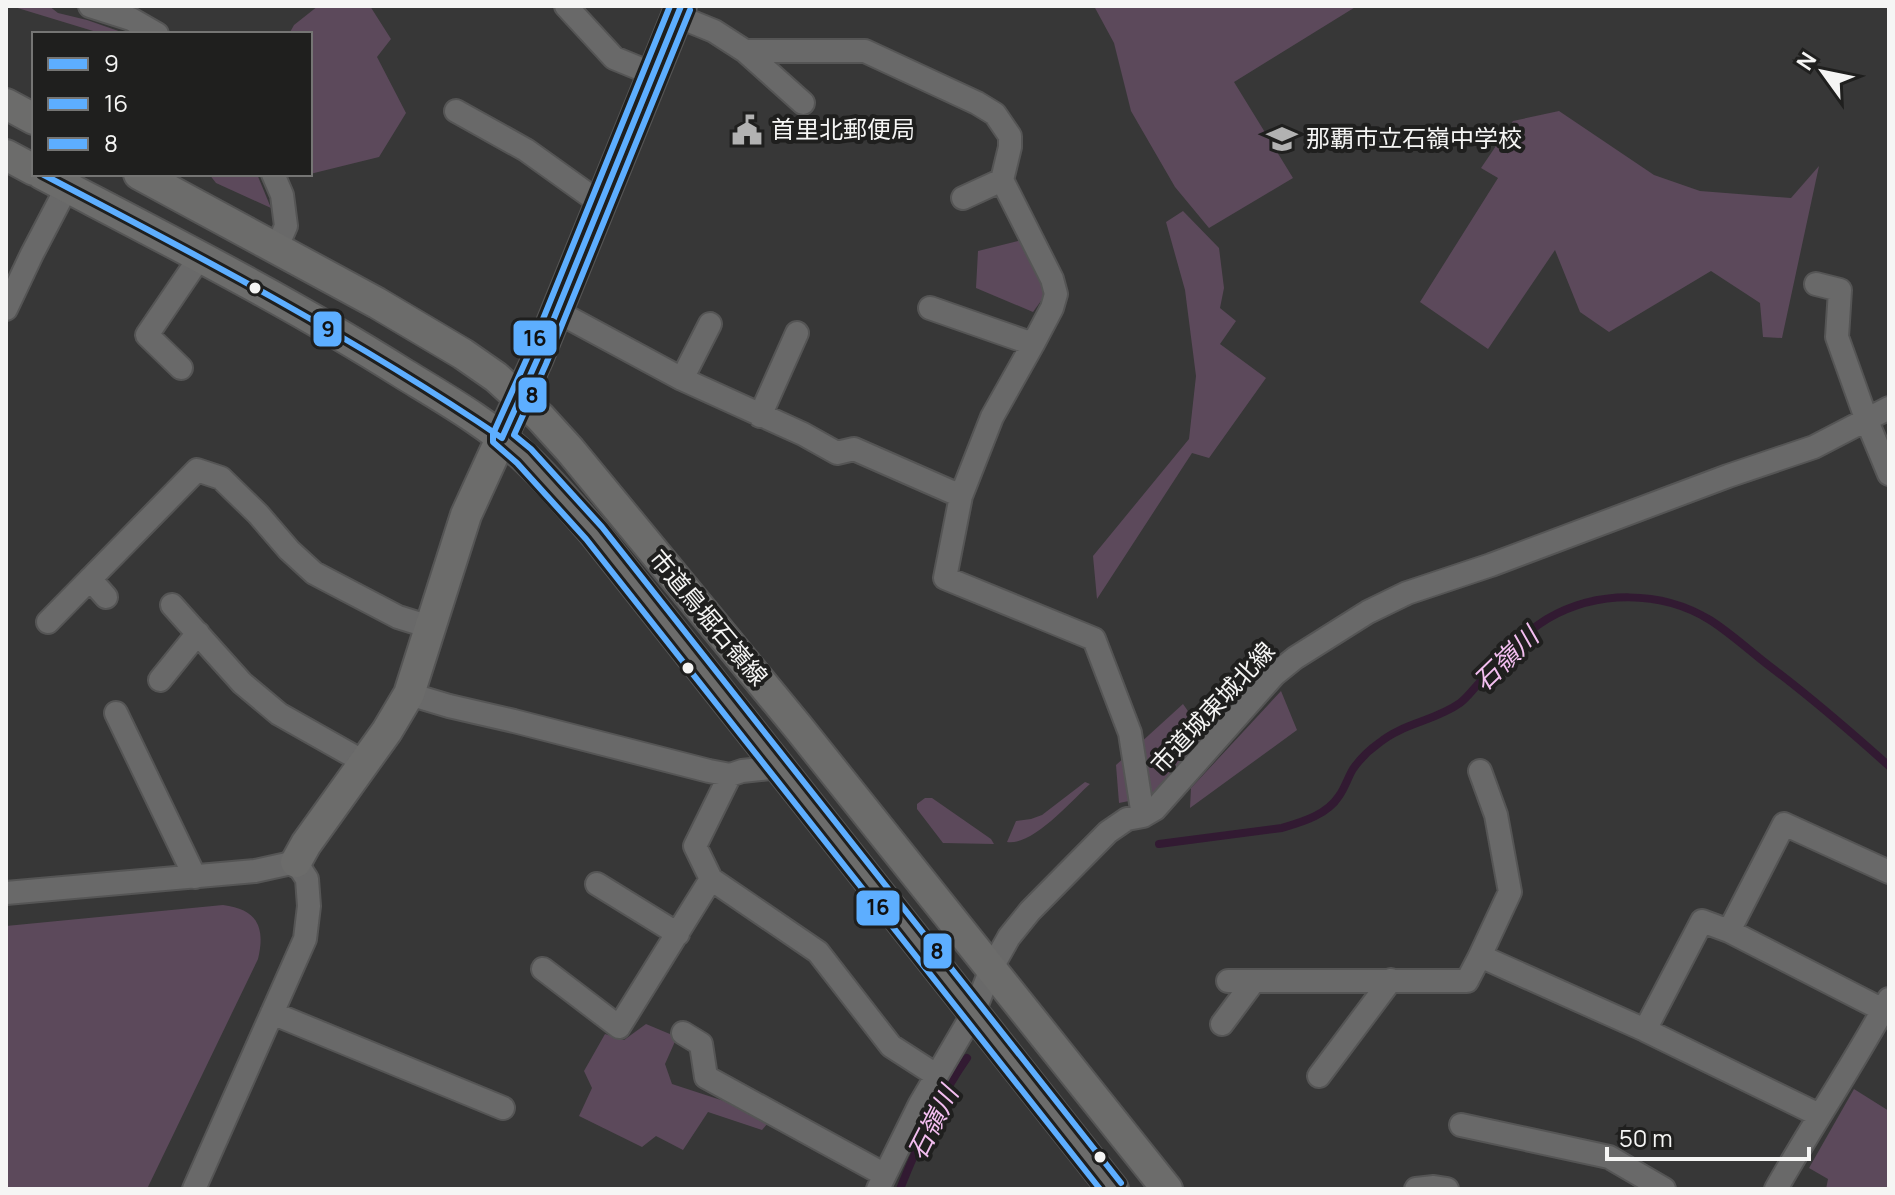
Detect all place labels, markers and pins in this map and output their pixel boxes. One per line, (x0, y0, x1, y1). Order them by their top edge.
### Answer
place label: 首里北郵便局 (771, 112, 915, 145)
public building icon: 首里北郵便局 (730, 113, 764, 147)
place label: 那覇市立石嶺中学校 (1306, 121, 1522, 154)
school or university icon: 那覇市立石嶺中学校 (1265, 122, 1299, 156)
unlabelled marker (247, 280, 263, 296)
unlabelled marker (680, 660, 696, 676)
unlabelled marker (1092, 1149, 1108, 1165)

